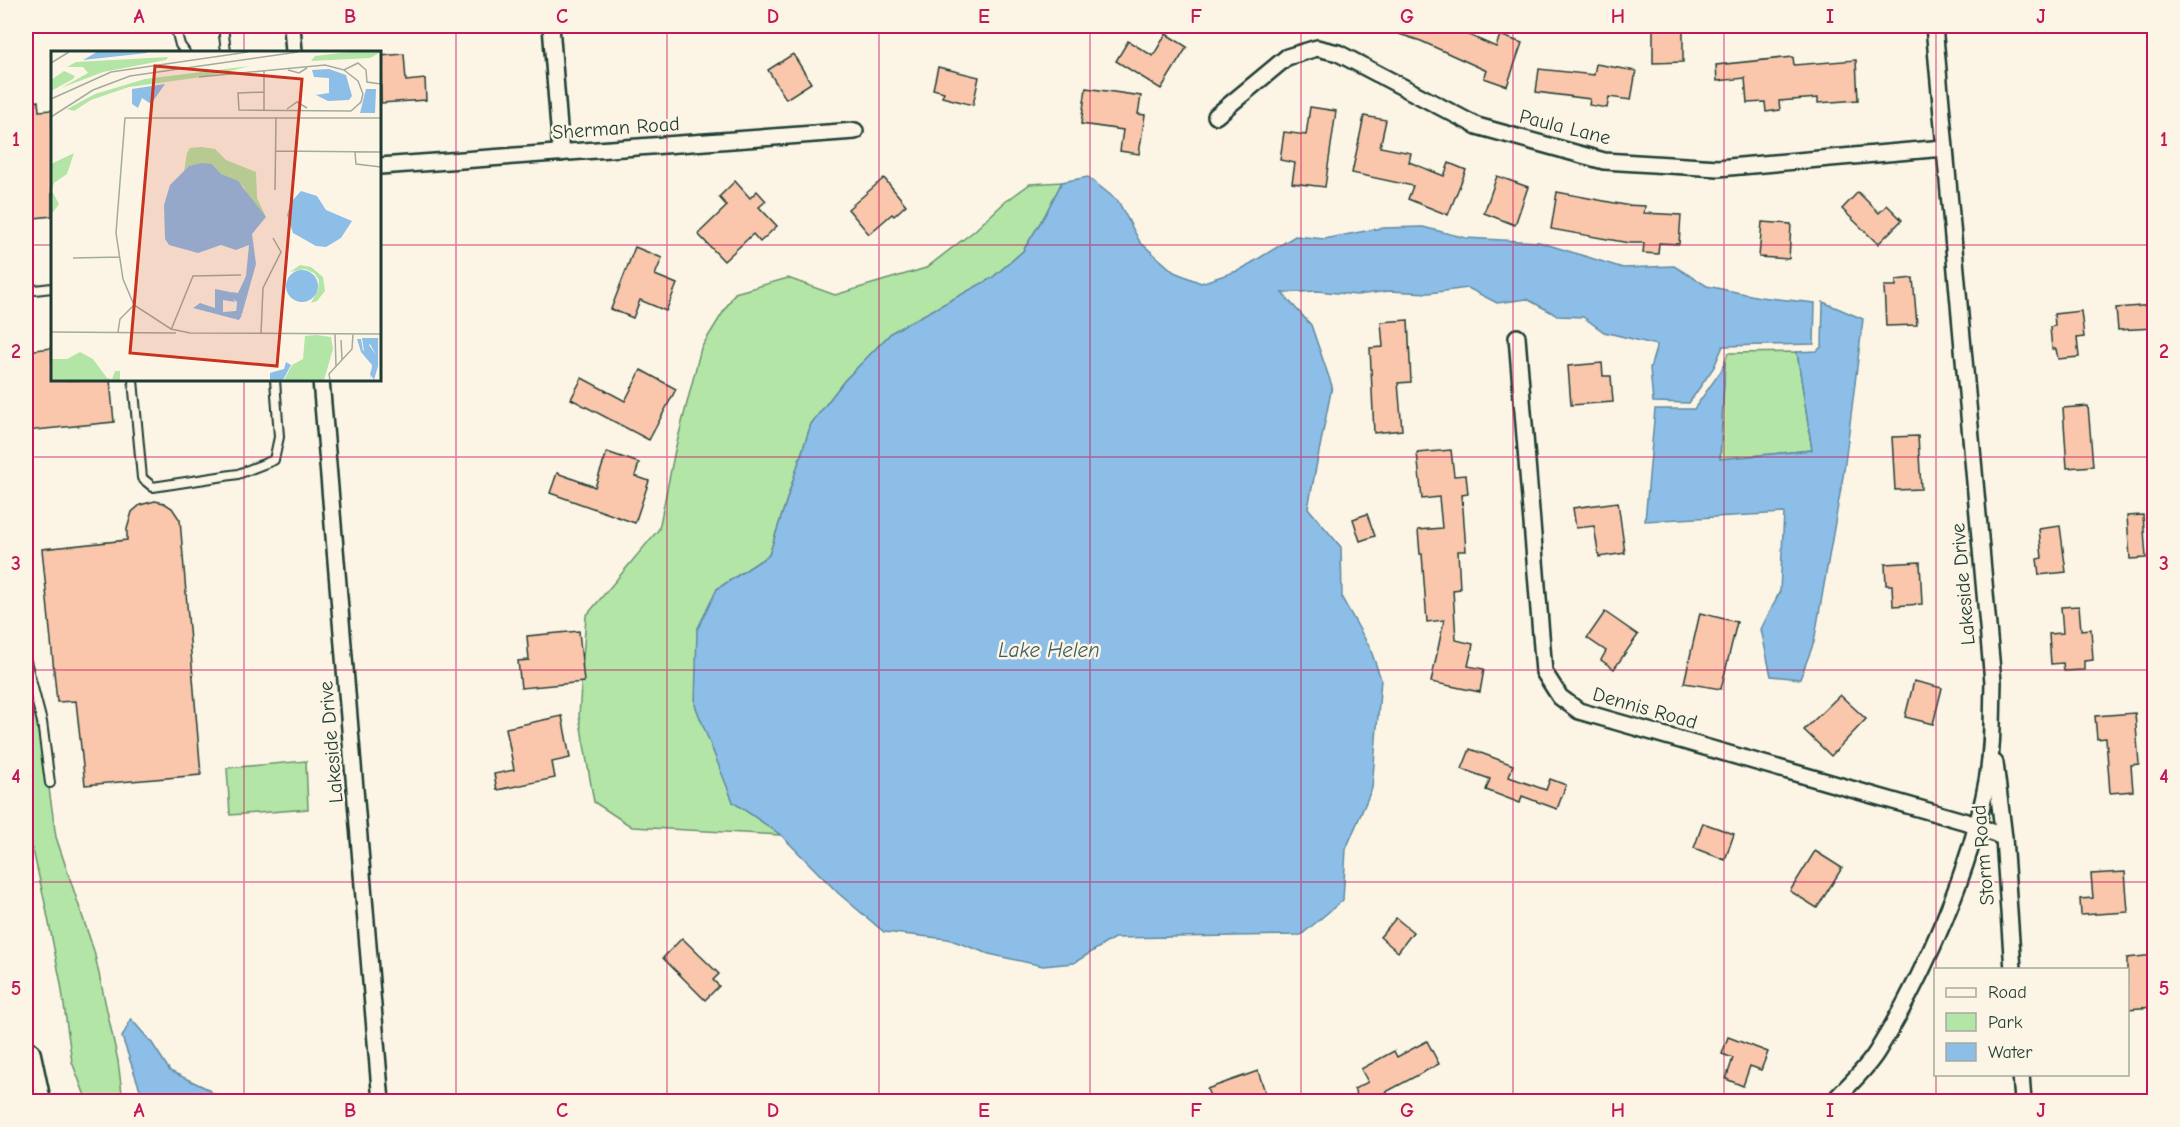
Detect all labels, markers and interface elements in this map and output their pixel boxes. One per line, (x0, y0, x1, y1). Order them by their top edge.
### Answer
text: A (133, 5, 145, 28)
text: B (344, 5, 356, 28)
text: C (556, 5, 568, 28)
text: D (767, 5, 779, 28)
text: E (978, 5, 990, 28)
text: F (1190, 5, 1202, 28)
text: G (1400, 5, 1414, 28)
text: H (1611, 5, 1625, 28)
text: I (1826, 5, 1834, 28)
text: J (2036, 5, 2046, 28)
inset map (51, 51, 381, 381)
street label: Paula Lane (1517, 105, 1613, 149)
street label: Sherman Road (552, 112, 680, 144)
text: 1 (12, 128, 20, 151)
text: 1 (2160, 128, 2168, 151)
text: 2 (11, 340, 21, 363)
text: 2 (2159, 340, 2169, 363)
street label: Lakeside Drive (1946, 522, 1980, 646)
text: 3 (11, 552, 21, 575)
text: 3 (2159, 552, 2169, 575)
water label: Lake Helen (998, 638, 1100, 662)
street label: Lakeside Drive (314, 680, 348, 804)
street label: Dennis Road (1590, 682, 1700, 734)
text: 4 (11, 765, 21, 788)
text: 4 (2159, 765, 2169, 788)
street label: Storm Road (1967, 804, 1999, 906)
legend (1934, 968, 2129, 1076)
text: 5 (11, 977, 21, 1000)
text: 5 (2159, 977, 2169, 1000)
text: Road (1988, 982, 2027, 1003)
text: Park (1988, 1012, 2023, 1033)
text: Water (1988, 1042, 2033, 1063)
text: A (133, 1099, 145, 1122)
text: B (344, 1099, 356, 1122)
text: C (556, 1099, 568, 1122)
text: D (767, 1099, 779, 1122)
text: E (978, 1099, 990, 1122)
text: F (1190, 1099, 1202, 1122)
text: G (1400, 1099, 1414, 1122)
text: H (1611, 1099, 1625, 1122)
text: I (1826, 1099, 1834, 1122)
text: J (2036, 1099, 2046, 1122)

